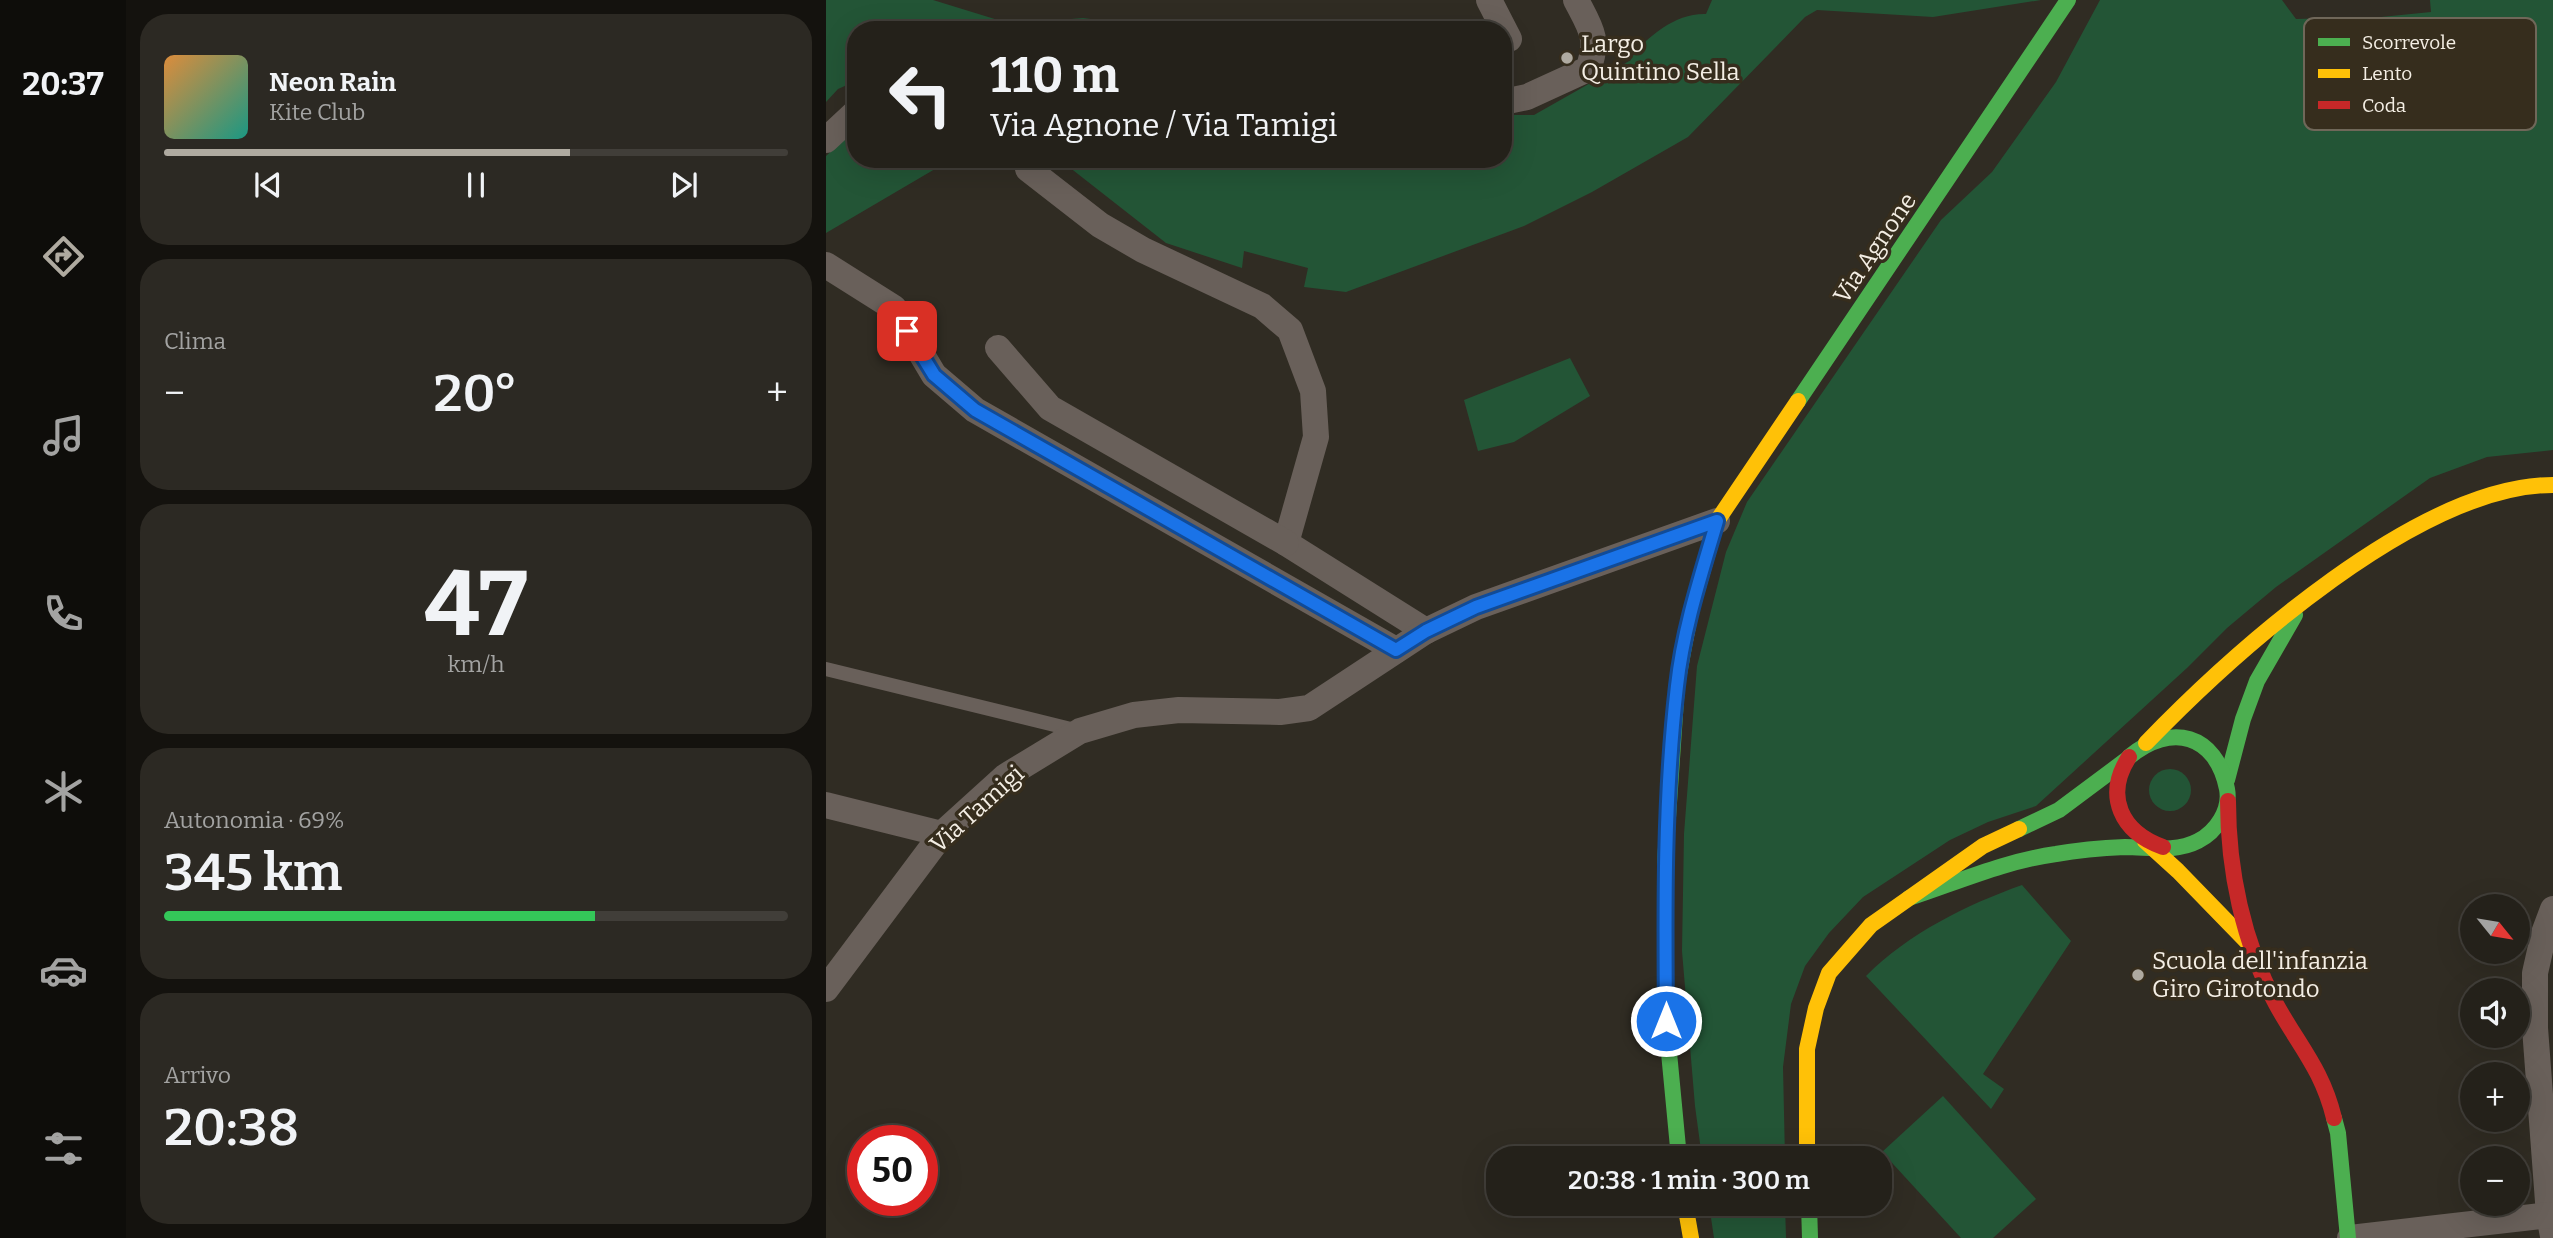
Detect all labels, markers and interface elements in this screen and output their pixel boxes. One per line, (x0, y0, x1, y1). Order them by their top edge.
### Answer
legend (2304, 18, 2536, 130)
place label: Largo Quintino Sella (1581, 30, 1740, 86)
text: Scorrevole (2362, 31, 2456, 54)
text: 110 m (990, 46, 1119, 105)
icon: left (875, 49, 966, 140)
marker: Largo Quintino Sella (1559, 50, 1575, 66)
text: Lento (2362, 62, 2412, 85)
text: 20:37 (22, 65, 104, 103)
text: Neon Rain (269, 67, 396, 98)
text: Coda (2362, 94, 2407, 117)
text: Kite Club (269, 98, 365, 126)
text: Via Agnone / Via Tamigi (990, 106, 1338, 144)
icon: previous (249, 166, 287, 204)
icon: pause (457, 166, 495, 204)
icon: next (665, 166, 703, 204)
street label: Via Agnone (1828, 187, 1922, 309)
icon: directions (39, 232, 88, 281)
pin (877, 301, 937, 361)
icon: arrive (888, 312, 926, 350)
text: Clima (164, 327, 226, 355)
text: 20° (433, 362, 518, 425)
text: − (164, 370, 185, 416)
text: + (766, 370, 788, 416)
icon: music (39, 411, 88, 460)
text: 47 (424, 550, 528, 659)
icon: phone (39, 589, 88, 638)
text: km/h (448, 650, 504, 678)
street label: Via Tamigi (924, 760, 1030, 858)
icon: climate (39, 767, 88, 816)
text: Autonomia · 69% (164, 806, 344, 834)
text: 345 km (164, 841, 342, 904)
north arrow (2460, 894, 2530, 964)
map controls (2460, 894, 2530, 1216)
icon: car (39, 946, 88, 995)
place label: Scuola dell'infanzia Giro Girotondo (2152, 947, 2368, 1003)
marker: Scuola dell'infanzia Giro Girotondo (2130, 967, 2146, 983)
button: sound (2460, 978, 2530, 1048)
position arrow (1629, 984, 1703, 1058)
text: Arrivo (164, 1061, 231, 1089)
button: + (2460, 1062, 2530, 1132)
text: 20:38 (164, 1096, 299, 1159)
icon: filters (39, 1124, 88, 1173)
speed limit sign: 50 (847, 1125, 938, 1216)
button: − (2460, 1146, 2530, 1216)
text: 20:38 · 1 min · 300 m (1568, 1165, 1810, 1196)

